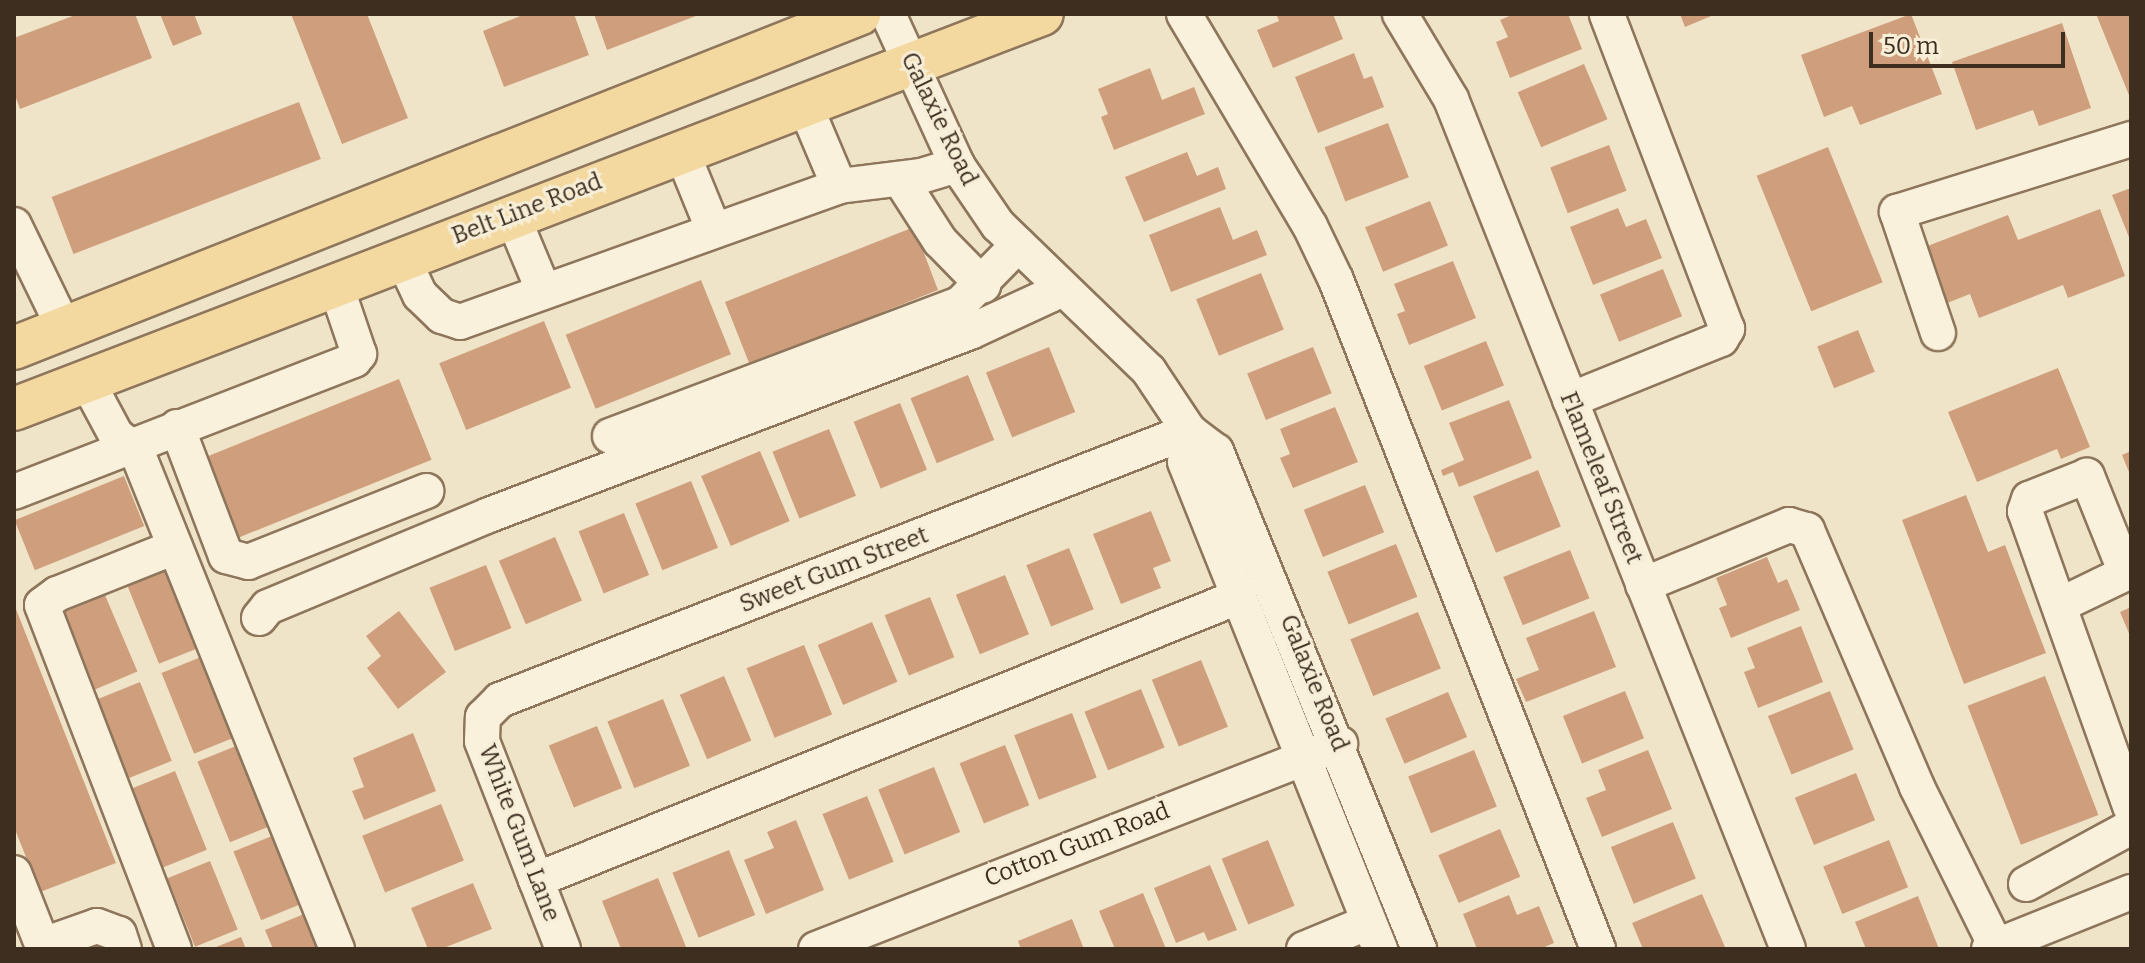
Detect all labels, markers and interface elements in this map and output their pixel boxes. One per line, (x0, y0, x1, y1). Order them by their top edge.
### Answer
scale bar (1873, 16, 2069, 66)
text: 50 m (1883, 32, 1939, 60)
street label: Galaxie Road (894, 48, 984, 190)
street label: Belt Line Road (448, 167, 606, 251)
street label: Flameleaf Street (1553, 388, 1649, 568)
street label: Sweet Gum Street (736, 521, 932, 619)
street label: Galaxie Road (1274, 611, 1354, 755)
street label: White Gum Lane (472, 741, 566, 925)
street label: Cotton Gum Road (980, 796, 1174, 894)

